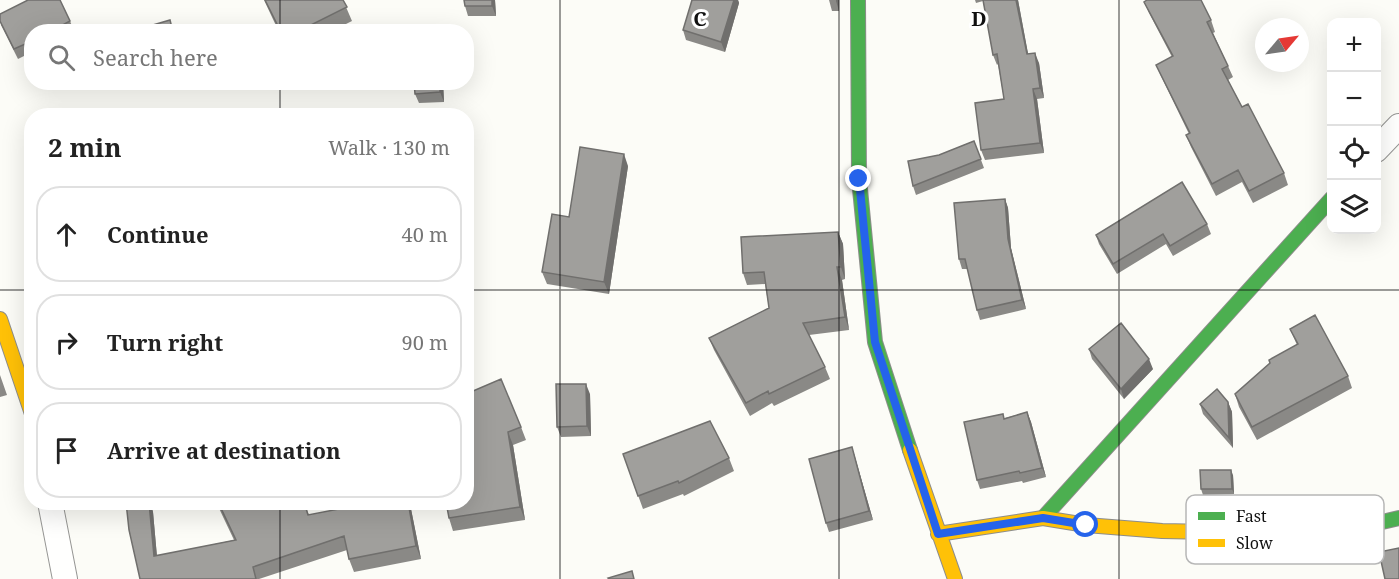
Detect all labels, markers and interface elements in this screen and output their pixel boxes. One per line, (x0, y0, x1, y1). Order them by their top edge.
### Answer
text: C (693, 5, 707, 32)
text: D (971, 5, 987, 32)
north arrow (1255, 18, 1309, 72)
map controls (1327, 18, 1381, 234)
button: + (1327, 18, 1381, 72)
search box (24, 24, 474, 90)
icon: search (45, 41, 78, 74)
text: Search here (93, 42, 218, 72)
button: − (1327, 72, 1381, 126)
button: locate (1327, 126, 1381, 180)
text: 2 min (48, 129, 122, 165)
text: Walk · 130 m (328, 134, 450, 161)
route end (845, 165, 871, 191)
button: layers (1327, 180, 1381, 234)
icon: ahead (50, 218, 83, 251)
text: Continue (107, 219, 209, 249)
text: 40 m (402, 221, 448, 248)
icon: right (50, 326, 83, 359)
text: Turn right (107, 327, 223, 357)
text: 90 m (402, 329, 448, 356)
icon: arrive (50, 434, 83, 467)
text: Arrive at destination (107, 435, 341, 465)
legend (1186, 495, 1384, 564)
text: Fast (1236, 505, 1267, 527)
route start (1072, 511, 1098, 537)
text: Slow (1236, 532, 1273, 554)

